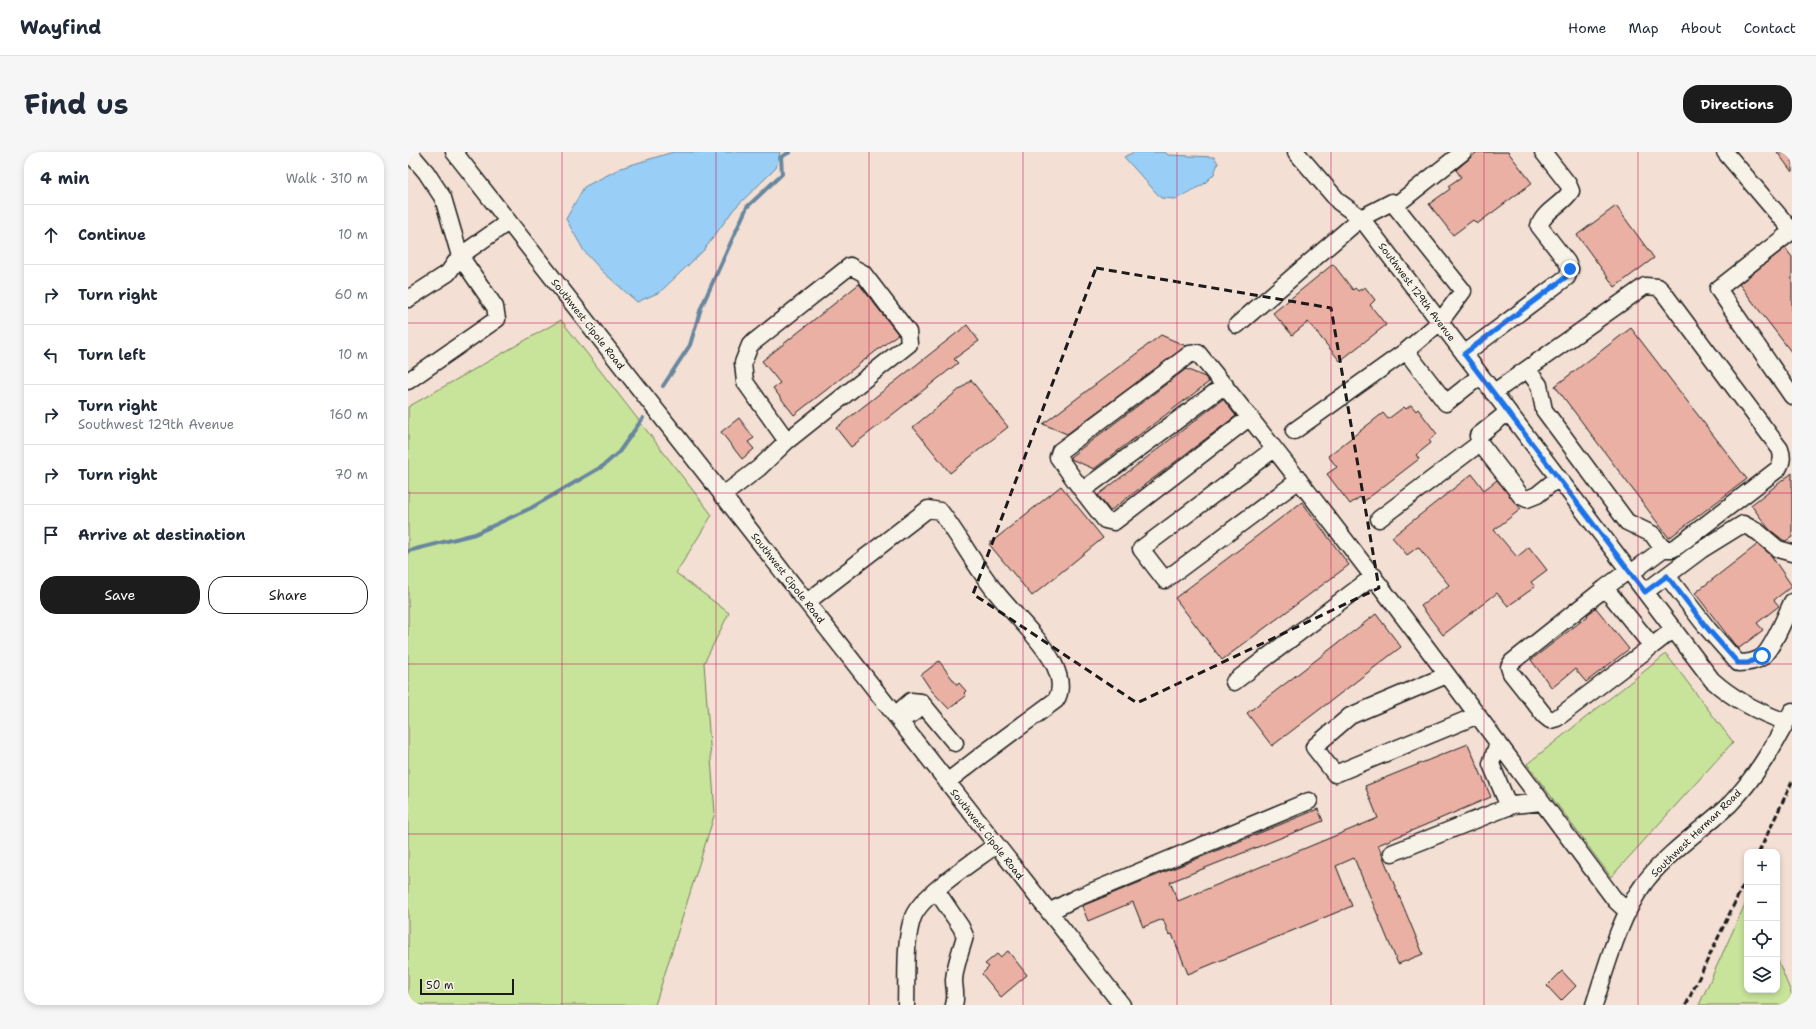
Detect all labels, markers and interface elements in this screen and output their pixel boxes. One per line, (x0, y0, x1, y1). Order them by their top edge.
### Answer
text: Wayfind (20, 15, 101, 40)
text: Home (1568, 19, 1607, 37)
text: Map (1629, 19, 1659, 37)
text: About (1681, 19, 1722, 37)
text: Contact (1744, 19, 1796, 37)
text: Find us (24, 85, 129, 123)
button: Directions (1683, 85, 1792, 123)
text: 4 min (40, 167, 90, 189)
text: Walk · 310 m (286, 170, 368, 187)
icon: ahead (40, 224, 62, 246)
text: Continue (78, 225, 146, 245)
text: 10 m (338, 226, 368, 243)
street label: Southwest 129th Avenue (1376, 240, 1459, 344)
route end (1561, 260, 1579, 278)
street label: Southwest Cipole Road (548, 276, 628, 373)
icon: right (40, 284, 62, 306)
text: Turn right (78, 285, 158, 305)
text: 60 m (335, 286, 368, 303)
icon: left (40, 344, 62, 366)
text: Turn left (78, 345, 146, 365)
text: 10 m (338, 346, 368, 363)
text: Turn right (78, 396, 158, 416)
icon: right (40, 404, 62, 426)
text: 160 m (330, 406, 368, 423)
text: Southwest 129th Avenue (78, 416, 234, 433)
icon: right (40, 464, 62, 486)
text: Turn right (78, 465, 158, 485)
text: 70 m (334, 466, 368, 483)
icon: arrive (40, 524, 62, 546)
text: Arrive at destination (78, 525, 246, 545)
street label: Southwest Cipole Road (748, 530, 828, 627)
button: Save (40, 576, 200, 614)
button: Share (208, 576, 368, 614)
route start (1753, 647, 1771, 665)
street label: Southwest Cipole Road (947, 786, 1027, 883)
street label: Southwest Herman Road (1648, 786, 1744, 880)
map controls (1744, 849, 1780, 993)
button: + (1744, 849, 1780, 885)
button: − (1744, 885, 1780, 921)
button: locate (1744, 921, 1780, 957)
button: layers (1744, 957, 1780, 993)
scale bar (420, 977, 514, 996)
text: 50 m (426, 978, 454, 993)

